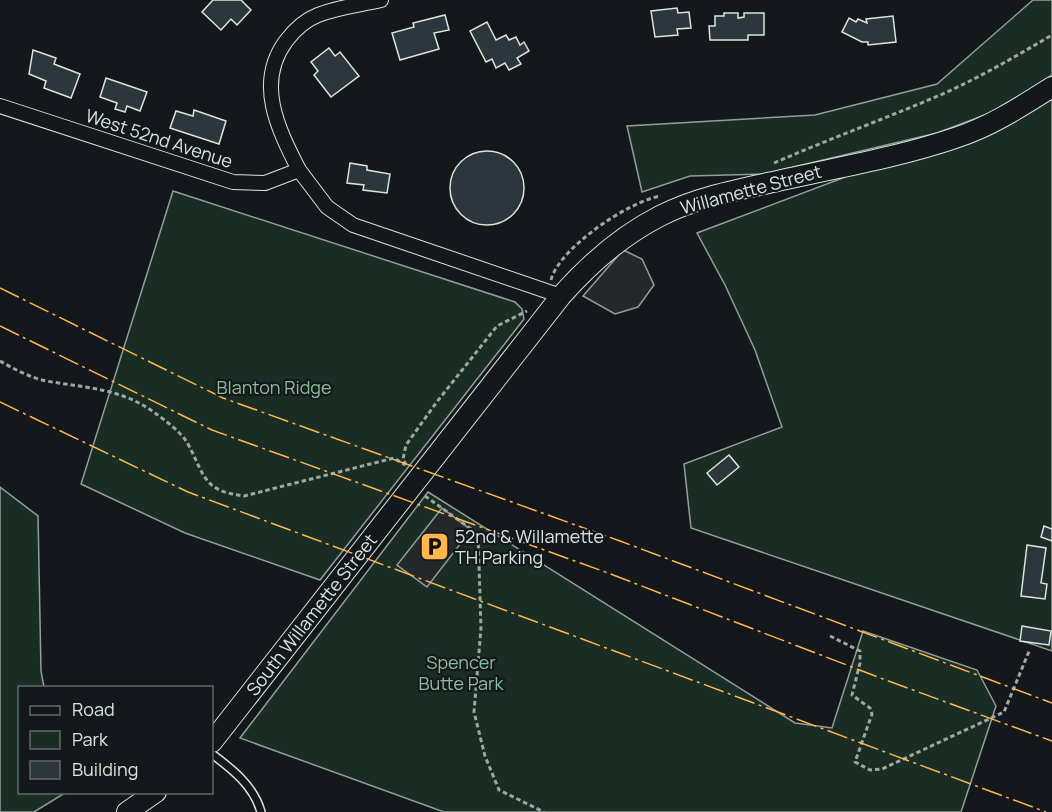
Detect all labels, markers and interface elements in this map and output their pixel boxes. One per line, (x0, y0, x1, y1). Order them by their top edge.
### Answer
street label: West 52nd Avenue (83, 103, 236, 173)
street label: Willamette Street (678, 159, 824, 219)
park label: Blanton Ridge (216, 375, 332, 399)
place label: 52nd & Willamette TH Parking (455, 524, 604, 569)
street label: South Willamette Street (240, 529, 382, 700)
parking icon: 52nd & Willamette TH Parking (418, 531, 450, 563)
park label: Spencer Butte Park (418, 650, 505, 695)
legend (18, 686, 213, 794)
text: Road (72, 697, 115, 721)
text: Park (72, 727, 109, 751)
text: Building (72, 757, 138, 781)

